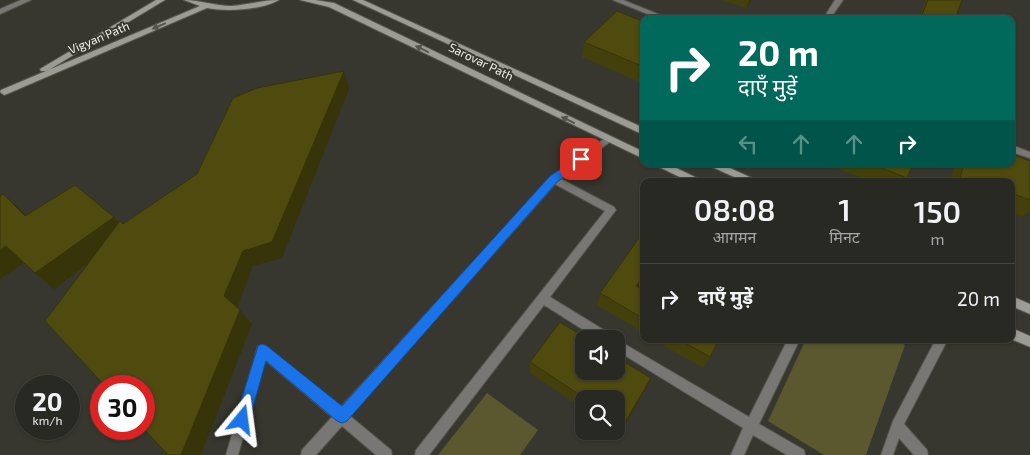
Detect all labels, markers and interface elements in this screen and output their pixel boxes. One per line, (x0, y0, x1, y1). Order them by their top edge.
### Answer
street label: Vigyan Path (66, 18, 131, 56)
one-way arrow (152, 22, 166, 30)
text: 20 m (738, 31, 819, 73)
icon: right (655, 35, 720, 100)
street label: Sarovar Path (447, 39, 516, 83)
one-way arrow (415, 45, 429, 53)
text: दाएँ मुड़ें (738, 73, 797, 99)
one-way arrow (561, 115, 575, 123)
icon: left (734, 130, 762, 158)
icon: ahead (787, 130, 815, 158)
icon: ahead (840, 130, 868, 158)
icon: right (893, 130, 921, 158)
pin (560, 138, 602, 180)
icon: arrive (567, 145, 595, 173)
text: 08:08 (694, 191, 775, 227)
text: 1 (838, 191, 851, 227)
text: 150 (914, 193, 961, 229)
text: आगमन (713, 227, 757, 246)
text: मिनट (829, 227, 860, 246)
text: m (930, 229, 944, 248)
icon: right (655, 285, 683, 313)
text: दाएँ मुड़ें (698, 285, 753, 308)
text: 20 m (957, 287, 1000, 310)
map controls (575, 330, 625, 440)
button: sound (575, 330, 625, 380)
speed limit sign: 30 (90, 375, 155, 440)
text: 20 (32, 386, 63, 416)
button: search (575, 390, 625, 440)
position arrow (215, 393, 267, 445)
text: km/h (33, 413, 62, 427)

